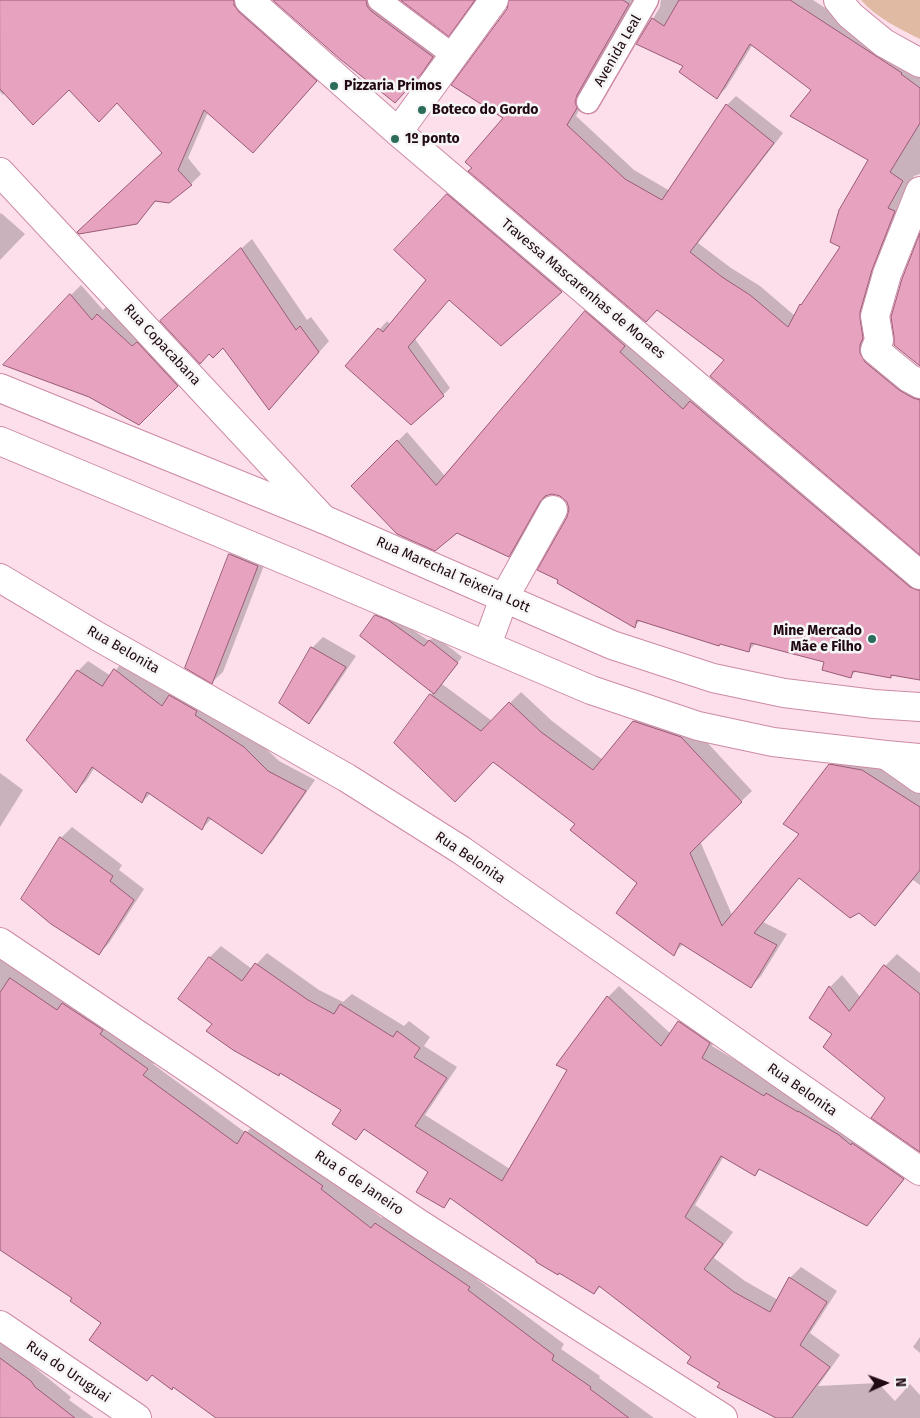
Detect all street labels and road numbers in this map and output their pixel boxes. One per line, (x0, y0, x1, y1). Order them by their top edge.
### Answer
street label: Avenida Leal (591, 12, 645, 90)
street label: Travessa Mascarenhas de Moraes (498, 215, 668, 363)
street label: Rua Copacabana (120, 301, 204, 389)
street label: Rua Marechal Teixeira Lott (373, 533, 533, 617)
street label: Rua Belonita (84, 622, 162, 678)
street label: Rua Belonita (432, 828, 508, 888)
street label: Rua Belonita (764, 1060, 840, 1120)
street label: Rua 6 de Janeiro (311, 1147, 407, 1219)
street label: Rua do Uruguai (23, 1338, 113, 1406)

